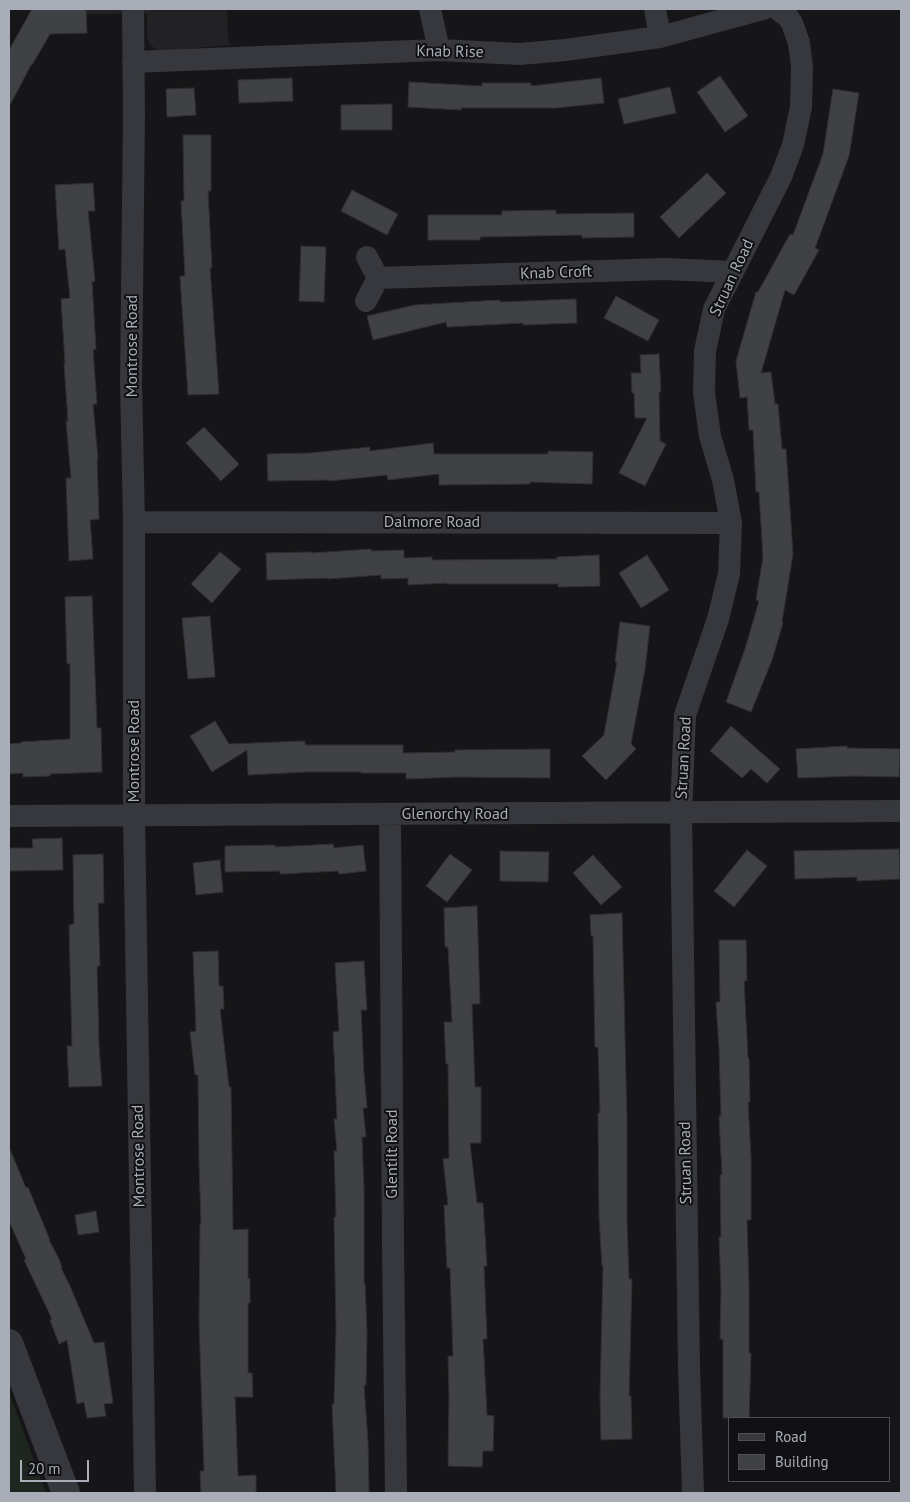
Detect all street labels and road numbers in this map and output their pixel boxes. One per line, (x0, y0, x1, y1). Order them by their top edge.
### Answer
street label: Knab Rise (416, 42, 484, 62)
street label: Struan Road (706, 236, 758, 320)
street label: Knab Croft (520, 262, 592, 284)
street label: Montrose Road (122, 295, 142, 397)
street label: Dalmore Road (384, 512, 480, 532)
street label: Montrose Road (124, 700, 144, 802)
street label: Struan Road (672, 716, 696, 800)
street label: Glenorchy Road (402, 804, 508, 824)
street label: Montrose Road (129, 1105, 149, 1207)
street label: Glentilt Road (382, 1109, 402, 1199)
street label: Struan Road (676, 1121, 696, 1205)

